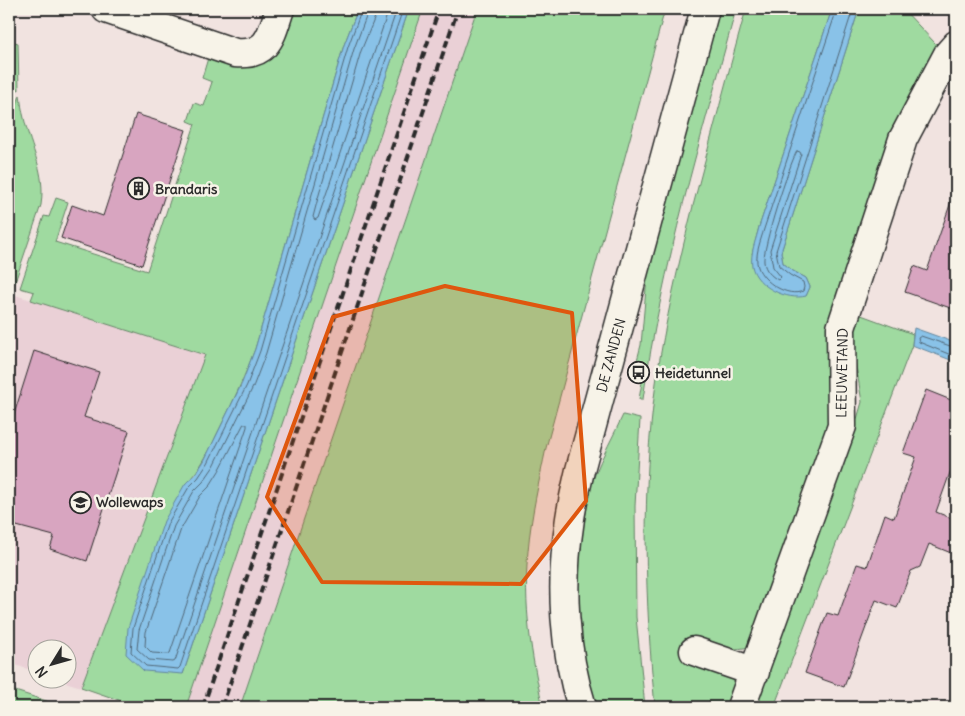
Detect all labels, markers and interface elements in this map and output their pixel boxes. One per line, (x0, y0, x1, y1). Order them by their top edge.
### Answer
building icon: Brandaris (127, 177, 151, 201)
place label: Brandaris (155, 180, 218, 198)
street label: DE ZANDEN (592, 316, 630, 394)
street label: LEEUWETAND (832, 328, 852, 418)
bus stop icon: Heidetunnel (627, 361, 651, 385)
place label: Heidetunnel (655, 364, 731, 382)
school or university icon: Wollewaps (68, 490, 92, 514)
place label: Wollewaps (96, 493, 164, 511)
north arrow (28, 638, 78, 688)
text: N (32, 663, 52, 681)

